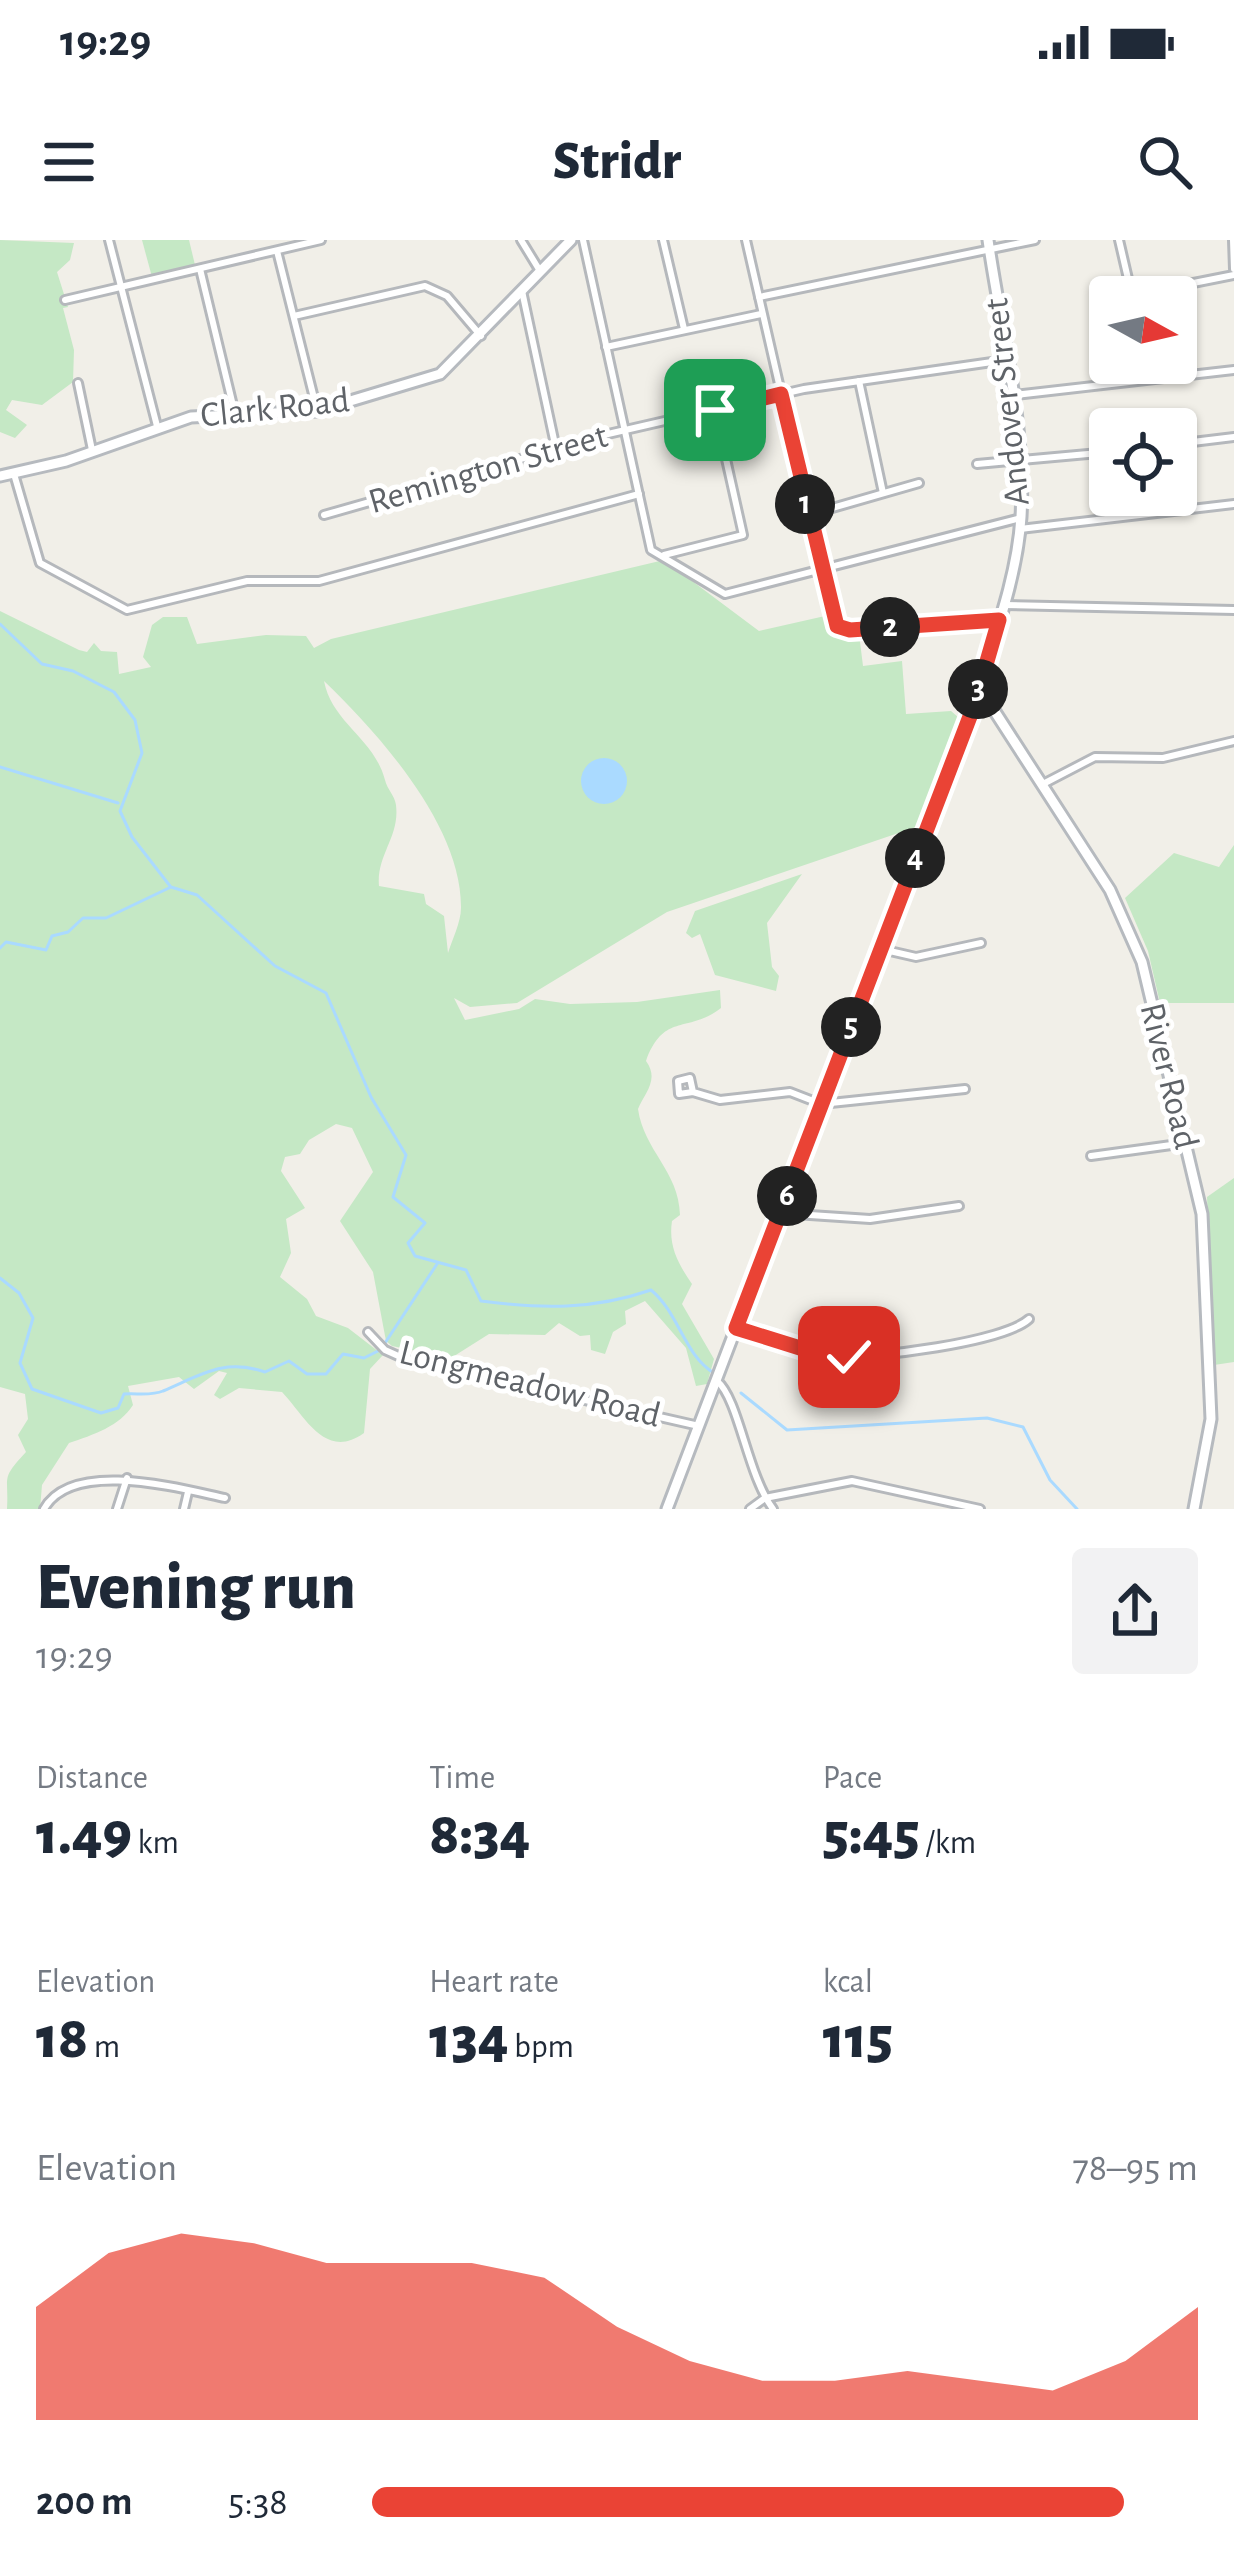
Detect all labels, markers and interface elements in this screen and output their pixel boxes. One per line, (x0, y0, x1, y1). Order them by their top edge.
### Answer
text: 19:29 (60, 19, 151, 64)
icon: menu (36, 129, 102, 195)
icon: search (1132, 129, 1198, 195)
text: Stridr (553, 135, 681, 189)
north arrow (1089, 276, 1197, 384)
map controls (1089, 276, 1197, 516)
street label: Andover Street (978, 296, 1036, 508)
pin (664, 359, 766, 461)
icon: arrive (682, 377, 748, 443)
street label: Clark Road (199, 382, 351, 434)
button: locate (1089, 408, 1197, 516)
street label: Remington Street (365, 418, 612, 520)
pin: 1 (775, 474, 835, 534)
text: 1 (799, 487, 811, 520)
pin: 2 (860, 597, 920, 657)
text: 2 (882, 610, 898, 643)
pin: 3 (948, 659, 1008, 719)
text: 3 (971, 672, 985, 705)
pin: 4 (885, 828, 945, 888)
text: 4 (907, 841, 923, 874)
pin: 5 (821, 997, 881, 1057)
street label: River Road (1133, 999, 1205, 1153)
text: 5 (844, 1010, 858, 1043)
pin: 6 (757, 1166, 817, 1226)
text: 6 (779, 1179, 795, 1212)
pin (798, 1306, 900, 1408)
icon: check (816, 1324, 882, 1390)
street label: Longmeadow Road (396, 1334, 664, 1434)
button: share (1072, 1548, 1198, 1674)
text: Evening run (36, 1555, 356, 1621)
text: 19:29 (36, 1637, 113, 1676)
text: Distance (36, 1762, 148, 1795)
text: Time (429, 1762, 495, 1795)
text: Pace (823, 1762, 882, 1795)
text: 1.49 (36, 1805, 132, 1865)
text: 8:34 (429, 1805, 530, 1865)
text: 5:45 (823, 1805, 920, 1865)
text: km (132, 1827, 179, 1860)
text: /km (920, 1827, 976, 1860)
text: Elevation (36, 1966, 155, 1999)
text: Heart rate (429, 1966, 559, 1999)
text: kcal (823, 1966, 873, 1999)
text: 18 (36, 2009, 88, 2069)
text: 134 (429, 2009, 509, 2069)
text: 115 (823, 2009, 893, 2069)
text: m (88, 2031, 120, 2064)
text: bpm (509, 2031, 574, 2064)
text: Elevation (36, 2149, 177, 2188)
text: 78–95 m (1072, 2149, 1198, 2188)
text: 200 m (36, 2483, 132, 2522)
text: 5:38 (228, 2483, 288, 2522)

